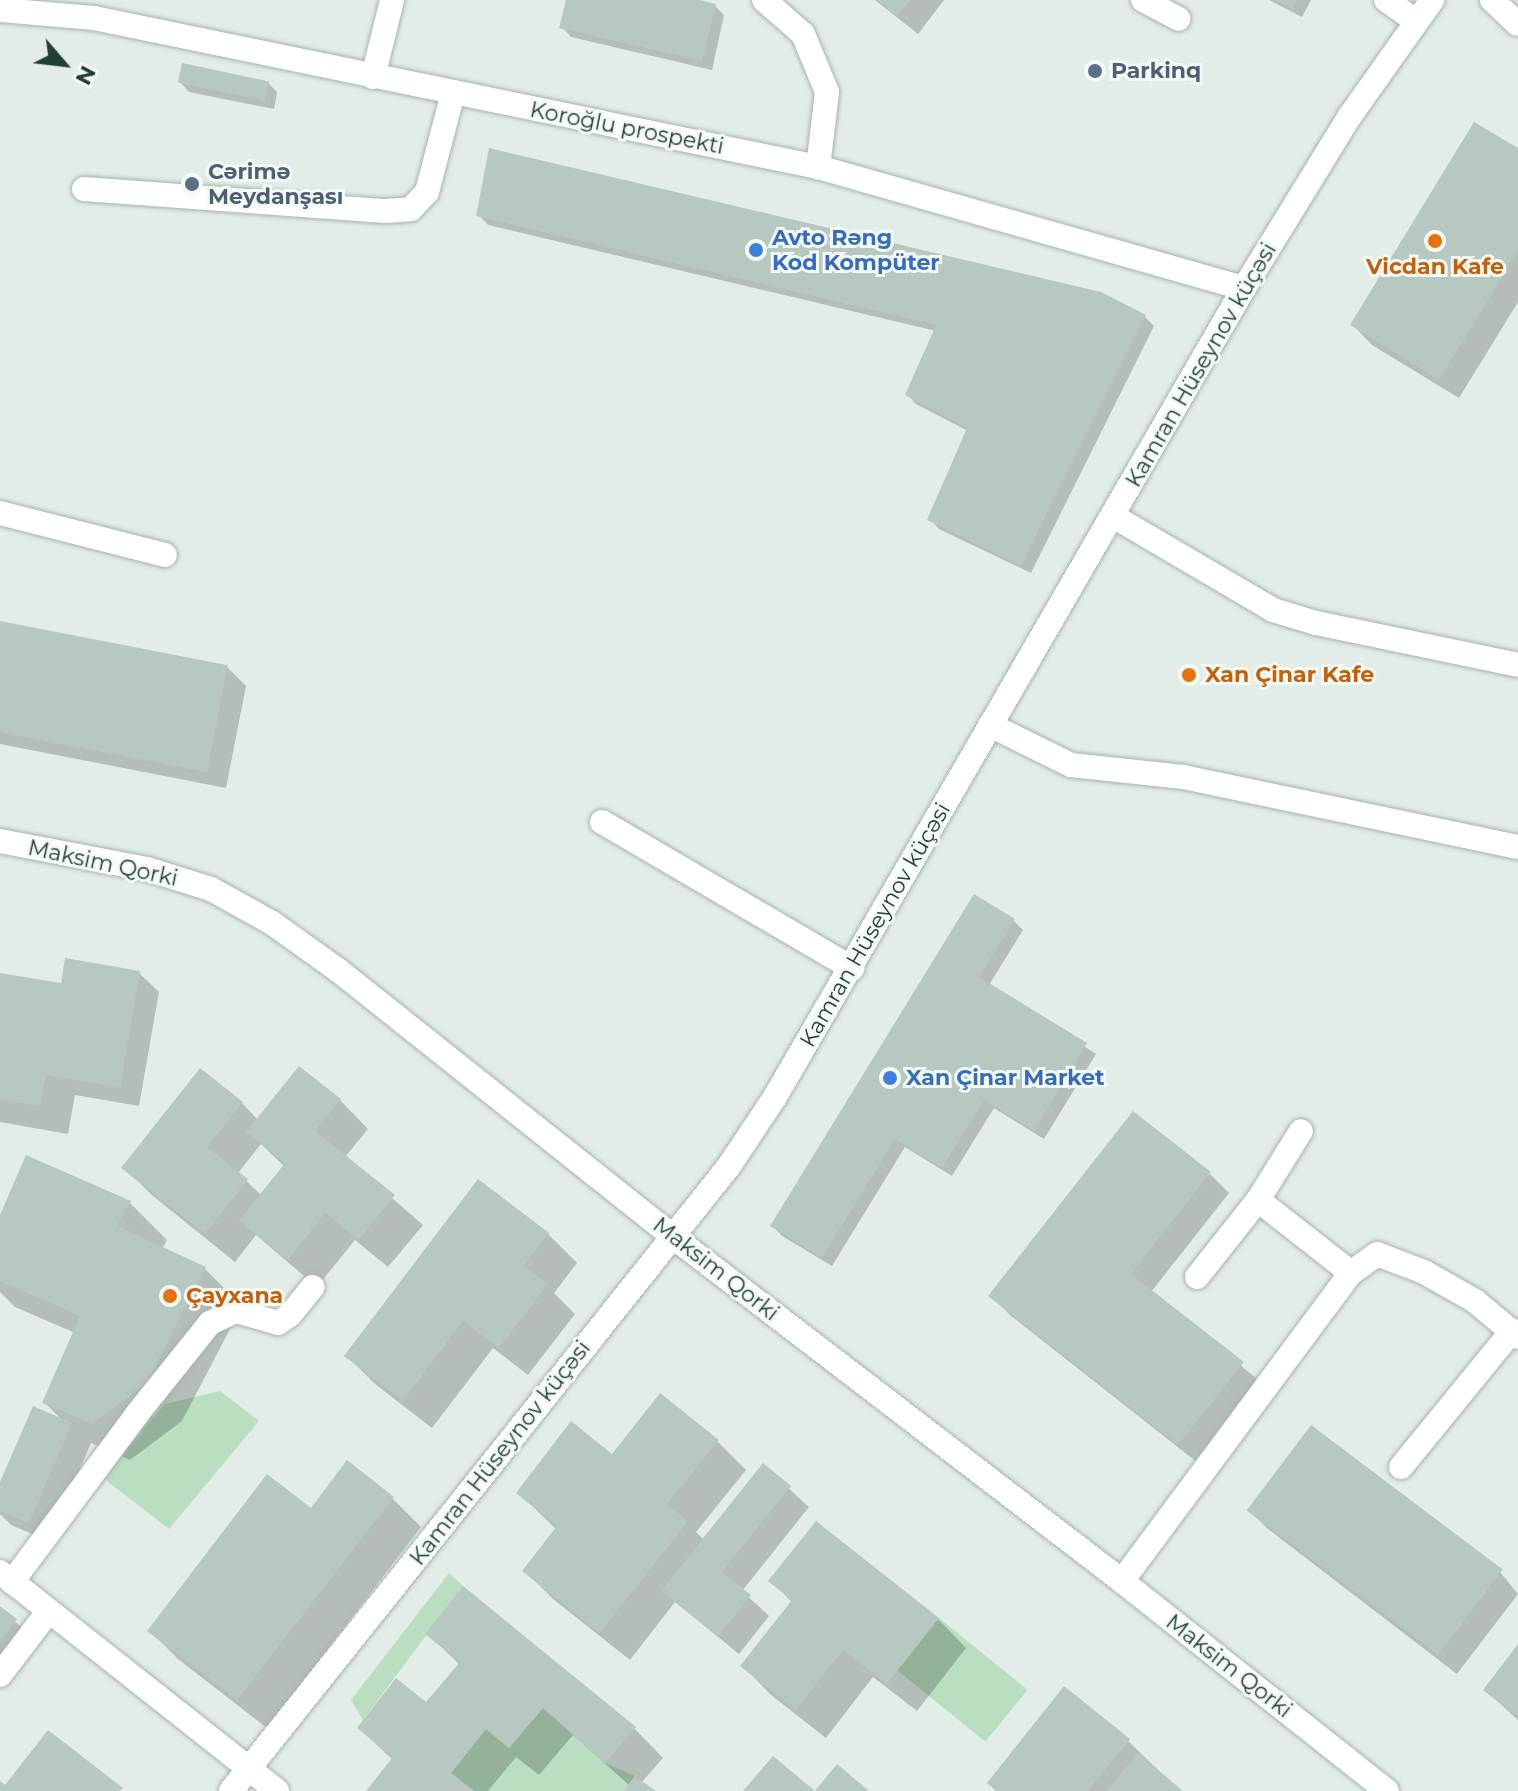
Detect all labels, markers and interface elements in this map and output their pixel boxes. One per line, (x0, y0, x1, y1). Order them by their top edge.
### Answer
north arrow (24, 24, 104, 104)
place label: Parkinq (1111, 58, 1201, 84)
text: N (70, 61, 102, 90)
marker: Parkinq (1086, 62, 1104, 80)
street label: Koroğlu prospekti (528, 96, 726, 160)
place label: Cərimə Meydanşası (208, 158, 343, 210)
marker: Cərimə Meydanşası (183, 175, 201, 193)
place label: Avto Rəng Kod Kompüter (772, 224, 940, 276)
marker: Vicdan Kafe (1426, 232, 1444, 250)
street label: Kamran Hüseynov küçəsi (1120, 238, 1282, 492)
marker: Avto Rəng Kod Kompüter (747, 241, 765, 259)
place label: Vicdan Kafe (1366, 254, 1504, 280)
place label: Xan Çinar Kafe (1205, 662, 1374, 688)
marker: Xan Çinar Kafe (1180, 666, 1198, 684)
street label: Kamran Hüseynov küçəsi (794, 798, 956, 1052)
street label: Maksim Qorki (26, 834, 180, 892)
place label: Xan Çinar Market (906, 1065, 1105, 1091)
marker: Xan Çinar Market (881, 1069, 899, 1087)
street label: Maksim Qorki (648, 1212, 784, 1326)
place label: Çayxana (186, 1283, 283, 1309)
marker: Çayxana (161, 1287, 179, 1305)
street label: Kamran Hüseynov küçəsi (404, 1336, 596, 1570)
street label: Maksim Qorki (1161, 1609, 1297, 1723)

